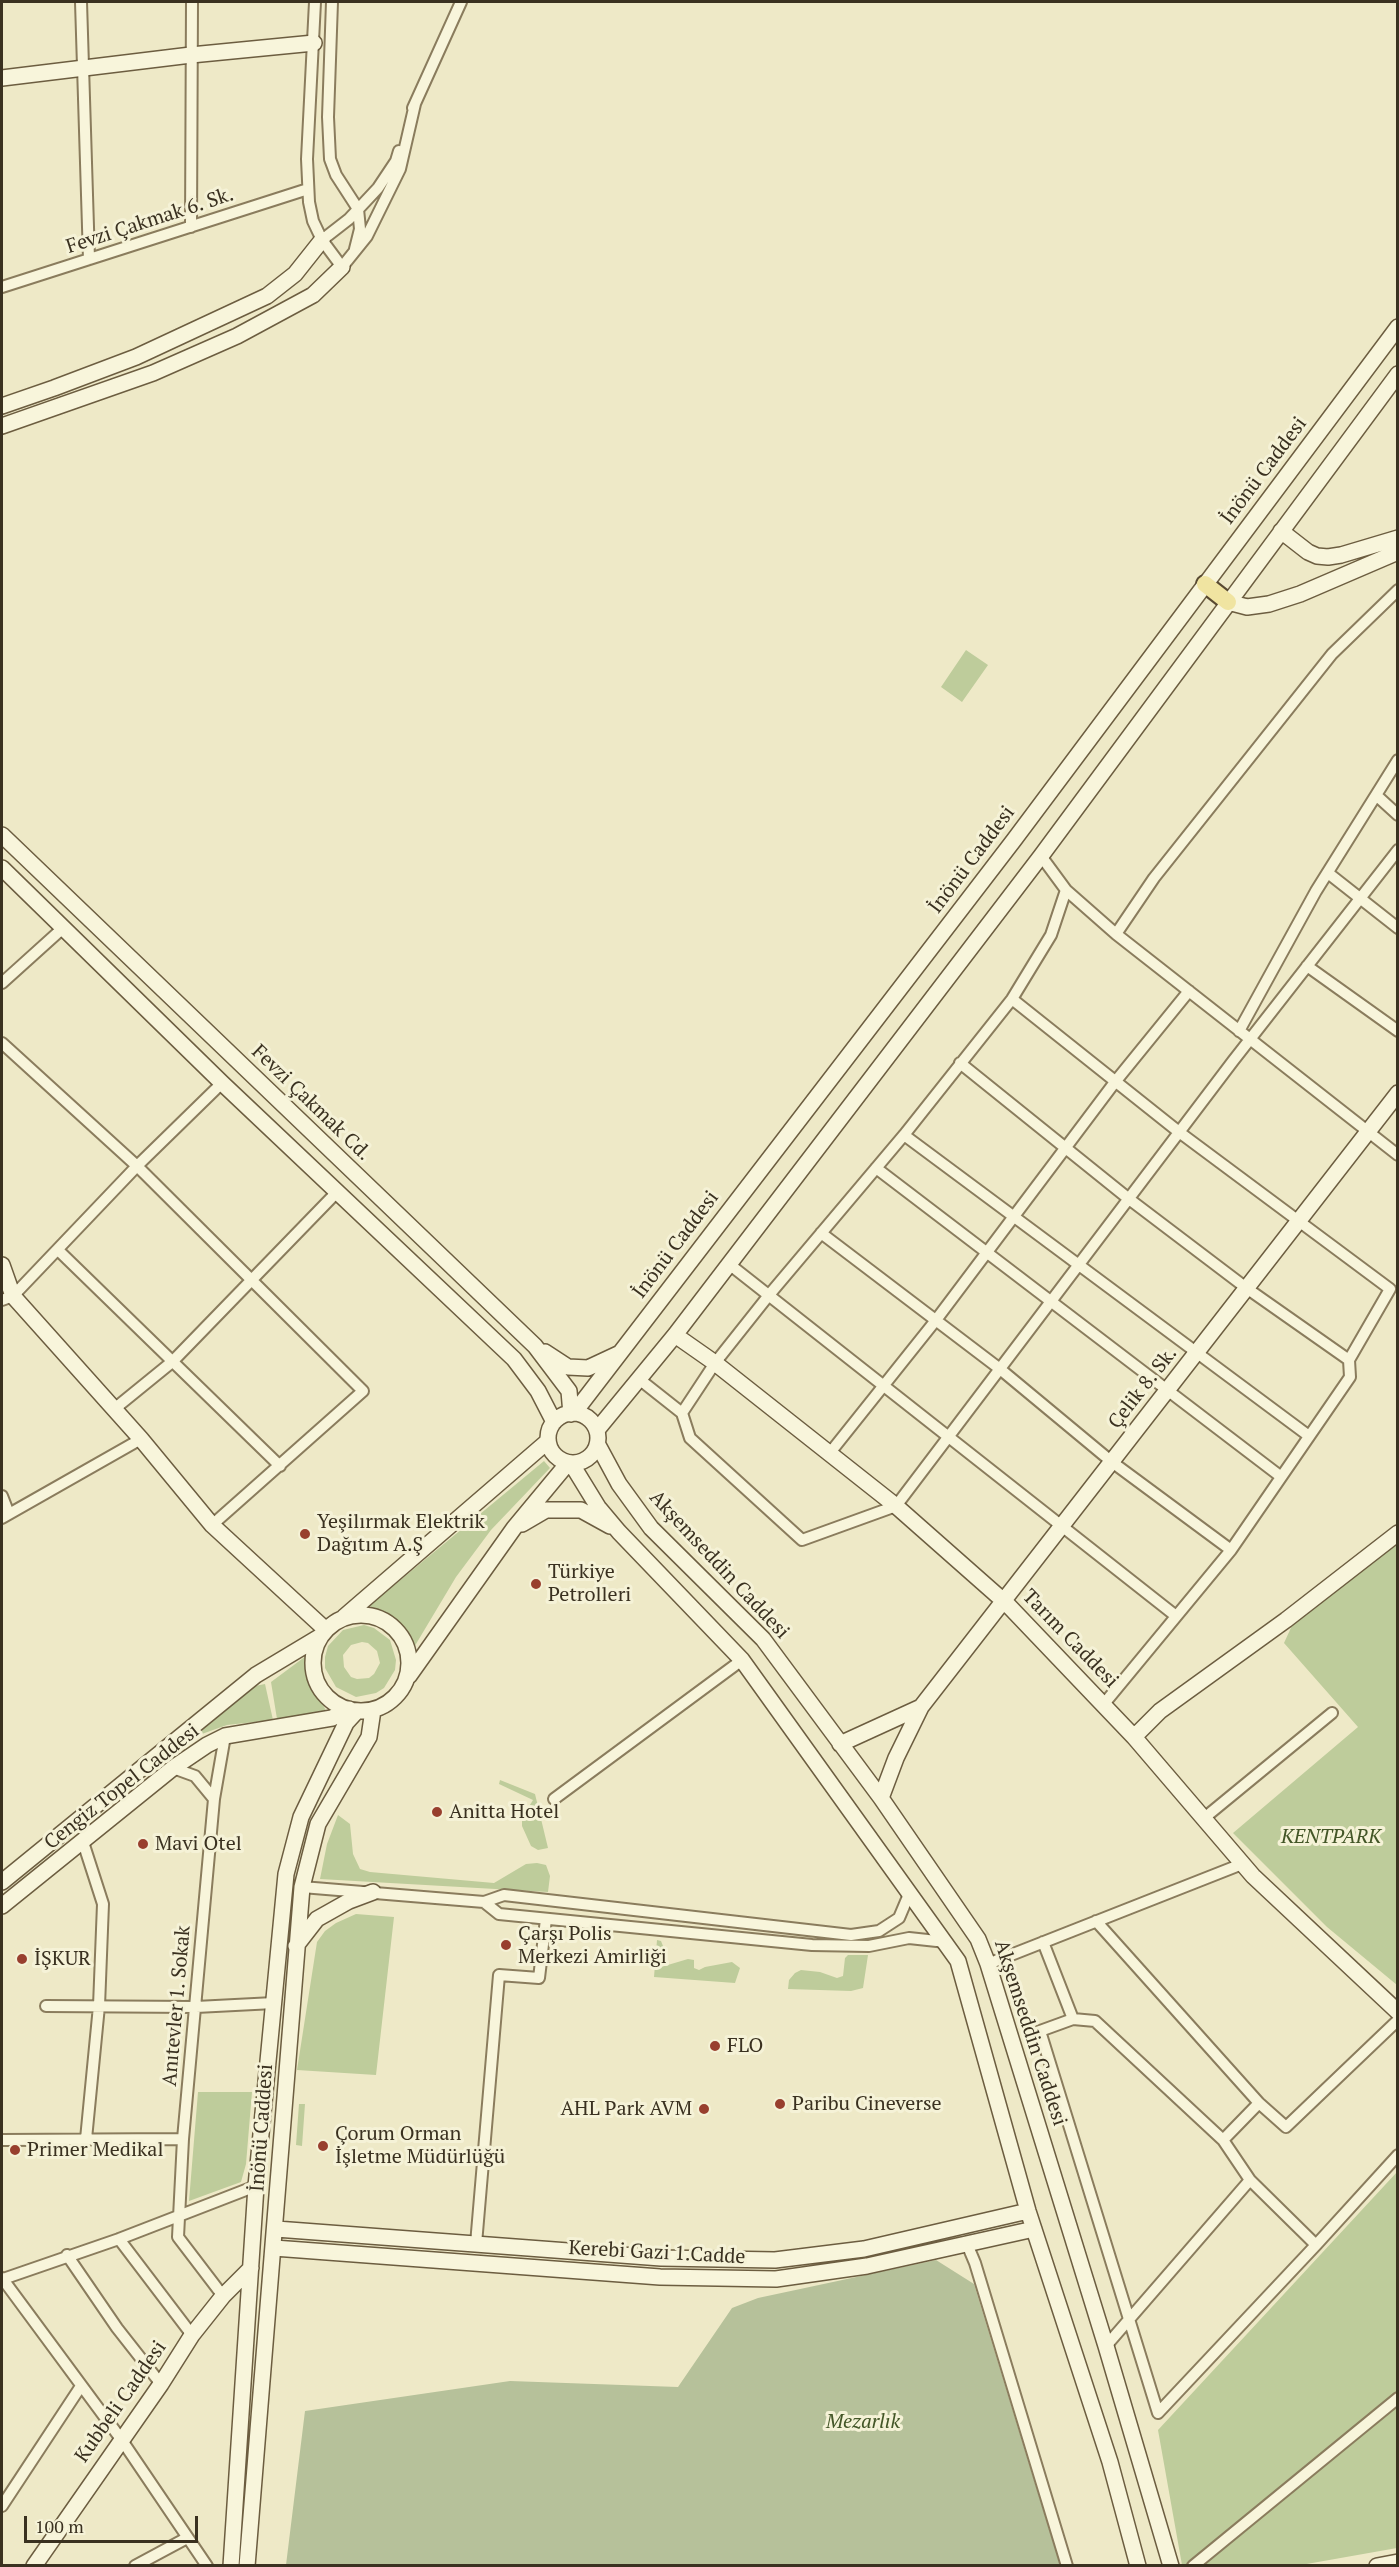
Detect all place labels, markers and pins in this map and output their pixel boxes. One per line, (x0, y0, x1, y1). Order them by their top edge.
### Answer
place label: Yeşilırmak Elektrik Dağıtım A.Ş (317, 1510, 485, 1557)
marker: Yeşilırmak Elektrik Dağıtım A.Ş (298, 1527, 312, 1541)
place label: Türkiye Petrolleri (548, 1560, 631, 1607)
marker: Türkiye Petrolleri (529, 1577, 543, 1591)
place label: Anitta Hotel (449, 1800, 559, 1824)
marker: Anitta Hotel (430, 1805, 444, 1819)
place label: Mavi Otel (155, 1832, 242, 1856)
marker: Mavi Otel (136, 1837, 150, 1851)
place label: Çarşı Polis Merkezi Amirliği (518, 1922, 667, 1969)
marker: Çarşı Polis Merkezi Amirliği (499, 1938, 513, 1952)
place label: İŞKUR (34, 1947, 91, 1971)
marker: İŞKUR (15, 1952, 29, 1966)
place label: FLO (727, 2034, 763, 2058)
marker: FLO (708, 2039, 722, 2053)
place label: Paribu Cineverse (792, 2092, 942, 2116)
place label: AHL Park AVM (560, 2097, 692, 2121)
marker: Paribu Cineverse (773, 2097, 787, 2111)
marker: AHL Park AVM (697, 2102, 711, 2116)
place label: Çorum Orman İşletme Müdürlüğü (335, 2122, 505, 2169)
place label: Primer Medikal (27, 2138, 163, 2162)
marker: Çorum Orman İşletme Müdürlüğü (316, 2139, 330, 2153)
marker: Primer Medikal (8, 2143, 22, 2157)

